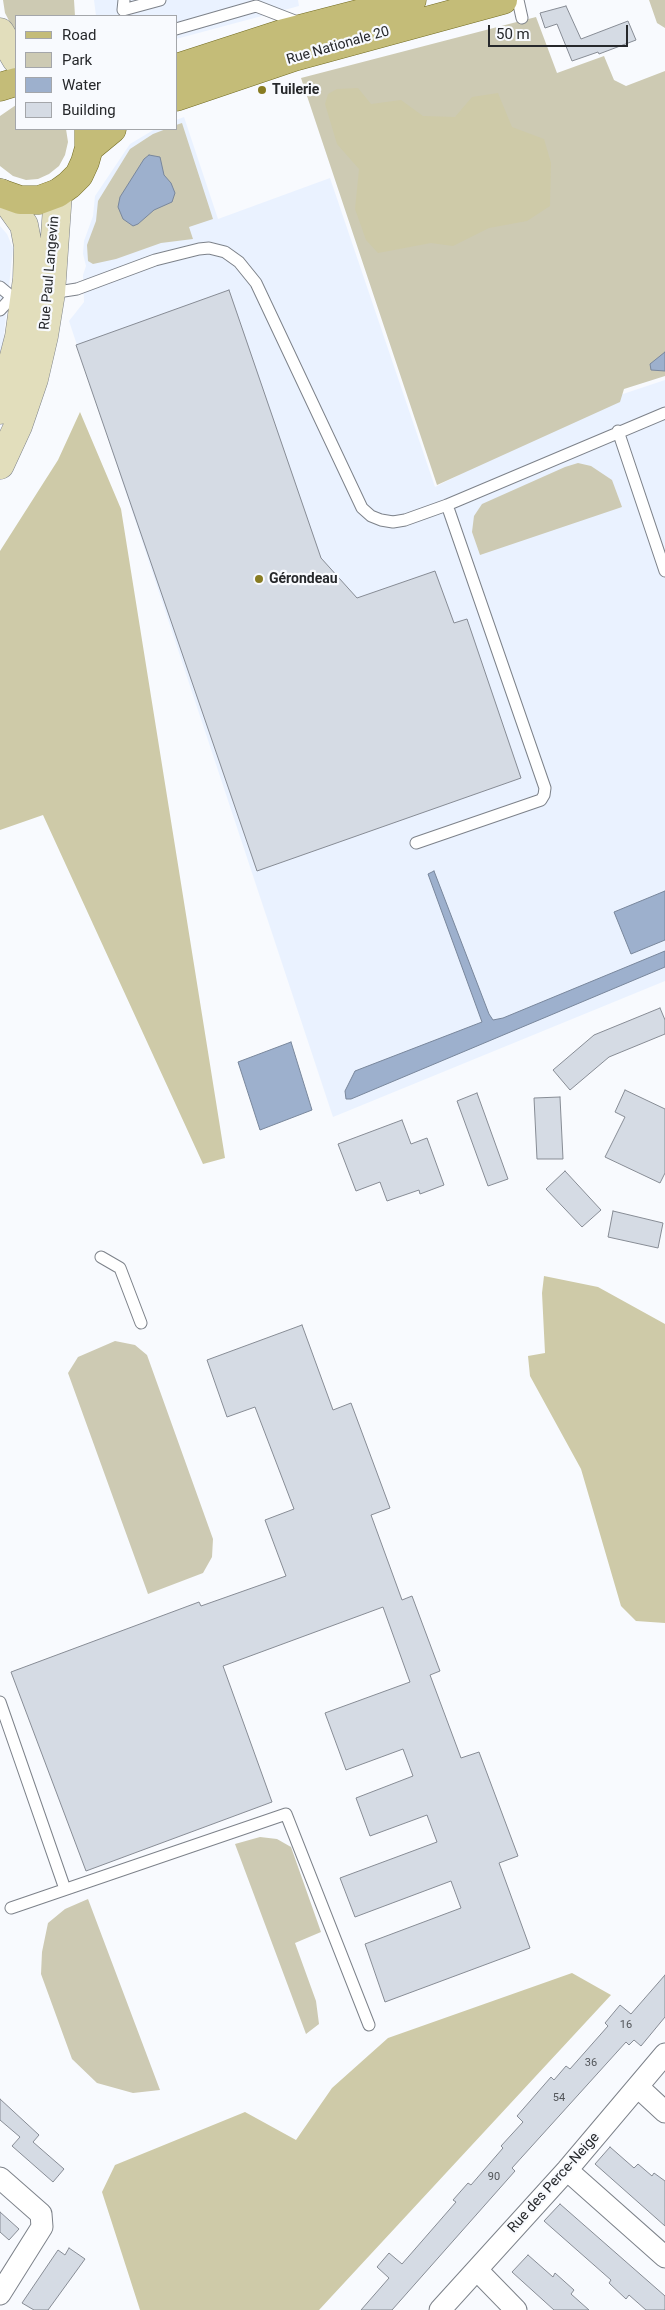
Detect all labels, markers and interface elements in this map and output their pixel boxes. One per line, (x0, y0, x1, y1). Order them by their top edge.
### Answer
legend (15, 15, 178, 130)
scale bar (490, 15, 630, 47)
street label: Rue Nationale 20 (285, 23, 391, 69)
text: 50 m (496, 25, 530, 43)
text: Road (62, 26, 96, 44)
text: Park (62, 51, 92, 69)
text: Water (62, 76, 101, 94)
place label: Tuilerie (272, 82, 319, 98)
marker: Tuilerie (256, 84, 268, 96)
text: Building (62, 101, 116, 119)
street label: Rue Paul Langevin (37, 215, 63, 331)
place label: Gérondeau (269, 571, 338, 587)
marker: Gérondeau (253, 573, 265, 585)
house number: 16 (620, 2018, 632, 2032)
house number: 36 (585, 2056, 597, 2070)
house number: 54 (553, 2091, 565, 2105)
street label: Rue des Perce-Neige (505, 2130, 603, 2236)
house number: 90 (488, 2170, 500, 2184)

